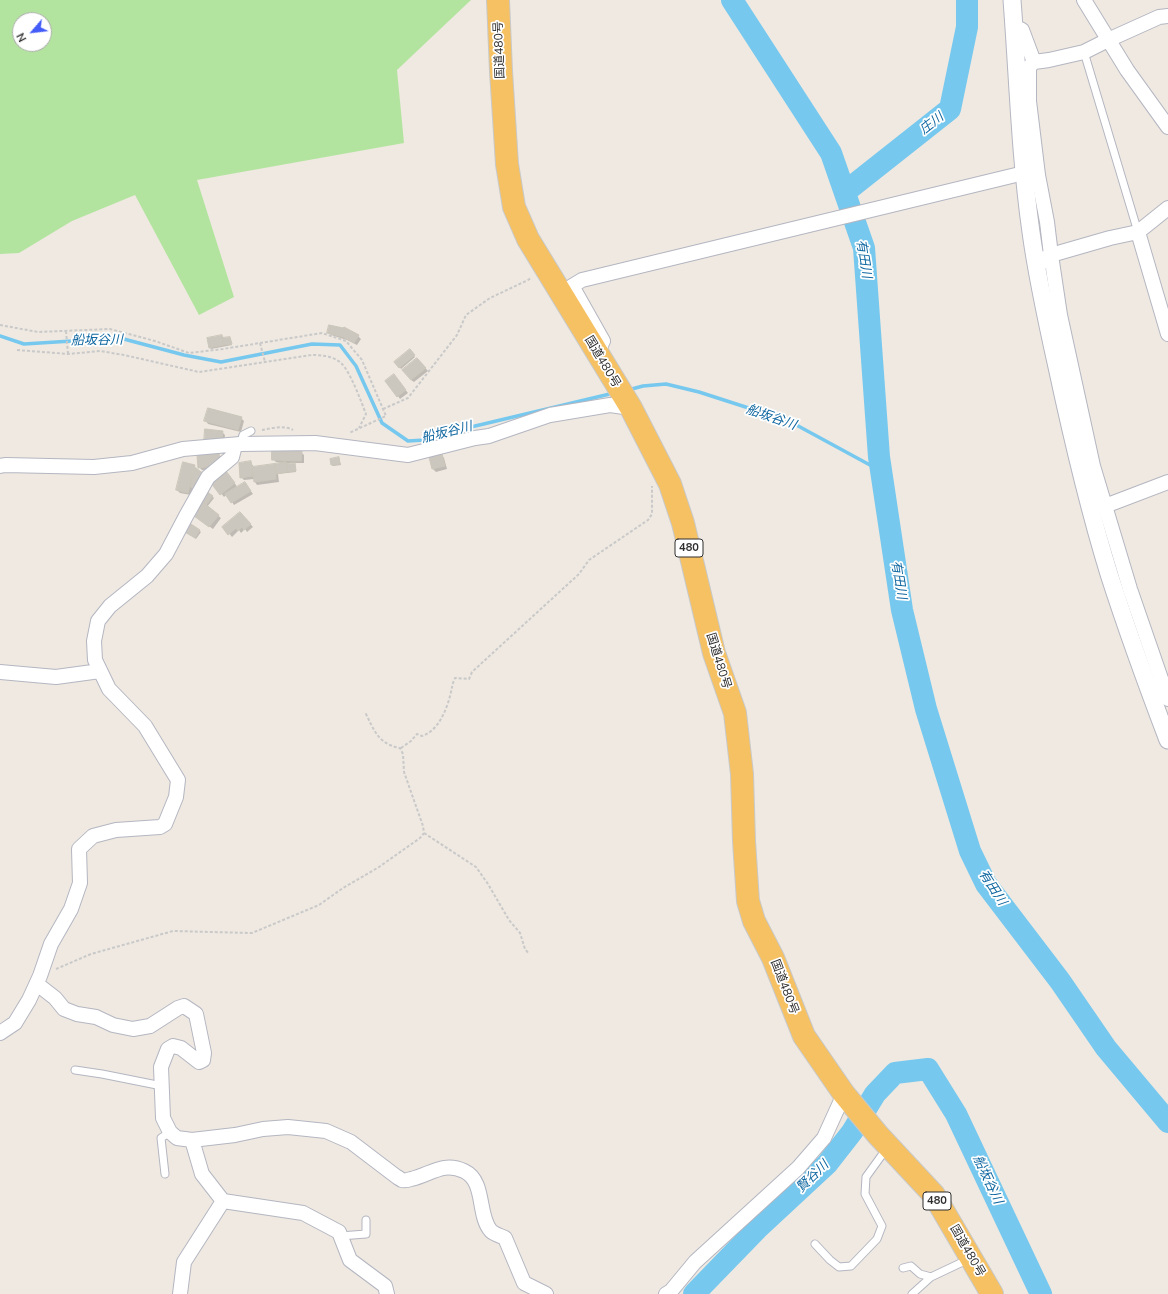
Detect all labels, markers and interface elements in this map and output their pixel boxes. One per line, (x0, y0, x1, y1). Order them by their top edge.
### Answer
north arrow (12, 12, 52, 52)
street label: 国道480号 (492, 21, 508, 79)
text: N (13, 30, 30, 45)
water label: 庄川 (917, 110, 947, 138)
water label: 有田川 (852, 239, 874, 279)
water label: 船坂谷川 (71, 333, 123, 349)
street label: 国道480号 (581, 334, 623, 390)
water label: 船坂谷川 (744, 402, 798, 434)
water label: 船坂谷川 (420, 419, 474, 447)
road number: 480 (675, 539, 703, 557)
water label: 有田川 (887, 560, 909, 600)
street label: 国道480号 (703, 631, 733, 691)
water label: 有田川 (975, 867, 1009, 909)
street label: 国道480号 (767, 958, 801, 1016)
water label: 船坂谷川 (969, 1153, 1005, 1207)
water label: 賢谷川 (794, 1158, 832, 1196)
road number: 480 (923, 1192, 951, 1210)
street label: 国道480号 (946, 1222, 988, 1280)

